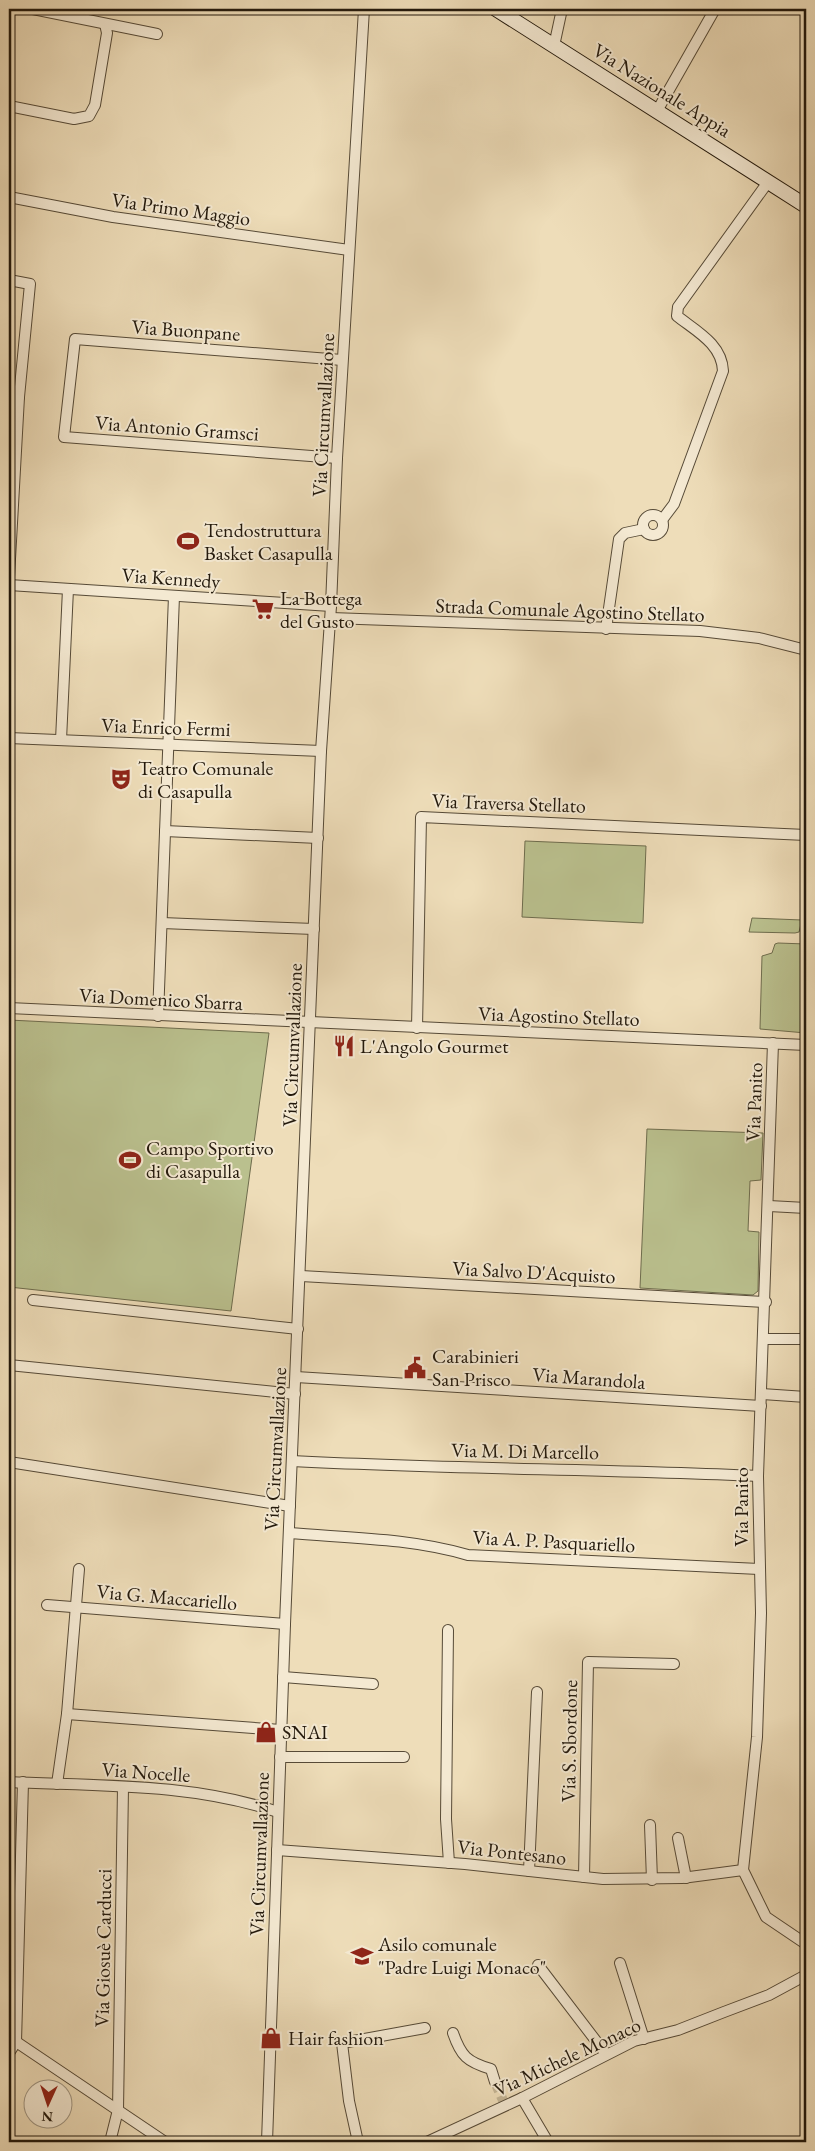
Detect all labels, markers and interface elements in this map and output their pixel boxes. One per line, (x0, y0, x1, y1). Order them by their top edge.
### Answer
street label: Via Nazionale Appia (588, 37, 736, 143)
street label: Via Primo Maggio (110, 186, 252, 232)
street label: Via Buonpane (131, 313, 241, 347)
street label: Via Circumvallazione (306, 332, 340, 497)
street label: Via Antonio Gramsci (94, 409, 260, 447)
place label: Tendostruttura Basket Casapulla (204, 517, 333, 566)
sports icon: Tendostruttura Basket Casapulla (175, 528, 201, 554)
street label: Via Kennedy (121, 562, 221, 594)
place label: La Bottega del Gusto (280, 585, 362, 634)
street label: Strada Comunale Agostino Stellato (435, 592, 705, 628)
supermarket icon: La Bottega del Gusto (250, 596, 276, 622)
street label: Via Enrico Fermi (101, 712, 231, 742)
place label: Teatro Comunale di Casapulla (138, 755, 273, 804)
theatre icon: Teatro Comunale di Casapulla (108, 766, 134, 792)
street label: Via Traversa Stellato (432, 787, 586, 819)
street label: Via Circumvallazione (276, 963, 308, 1127)
street label: Via Domenico Sbarra (78, 982, 244, 1016)
street label: Via Agostino Stellato (478, 1000, 640, 1032)
restaurant icon: L'Angolo Gourmet (331, 1033, 357, 1059)
place label: L'Angolo Gourmet (360, 1033, 509, 1059)
street label: Via Panito (740, 1062, 768, 1142)
place label: Campo Sportivo di Casapulla (146, 1135, 274, 1184)
sports icon: Campo Sportivo di Casapulla (117, 1147, 143, 1173)
street label: Via Salvo D'Acquisto (452, 1255, 616, 1289)
place label: Carabinieri San Prisco (432, 1343, 519, 1392)
public building icon: Carabinieri San Prisco (402, 1355, 428, 1381)
street label: Via Marandola (532, 1361, 646, 1395)
street label: Via Circumvallazione (258, 1366, 292, 1531)
street label: Via M. Di Marcello (451, 1437, 599, 1465)
street label: Via Panito (728, 1467, 754, 1547)
street label: Via A. P. Pasquariello (472, 1524, 636, 1558)
street label: Via G. Maccariello (96, 1578, 239, 1616)
street label: Via S. Sbordone (555, 1679, 583, 1802)
shop icon: SNAI (253, 1719, 279, 1745)
place label: SNAI (282, 1719, 328, 1745)
street label: Via Nocelle (101, 1756, 191, 1788)
street label: Via Circumvallazione (243, 1772, 275, 1936)
street label: Via Pontesano (456, 1833, 568, 1871)
street label: Via Giosuè Carducci (89, 1868, 117, 2027)
place label: Asilo comunale "Padre Luigi Monaco" (377, 1931, 546, 1980)
school or university icon: Asilo comunale "Padre Luigi Monaco" (349, 1943, 375, 1969)
street label: Via Michele Monaco (489, 2011, 645, 2102)
shop icon: Hair fashion (258, 2025, 284, 2051)
place label: Hair fashion (288, 2025, 384, 2051)
north arrow (22, 2078, 72, 2128)
text: N (41, 2108, 53, 2126)

